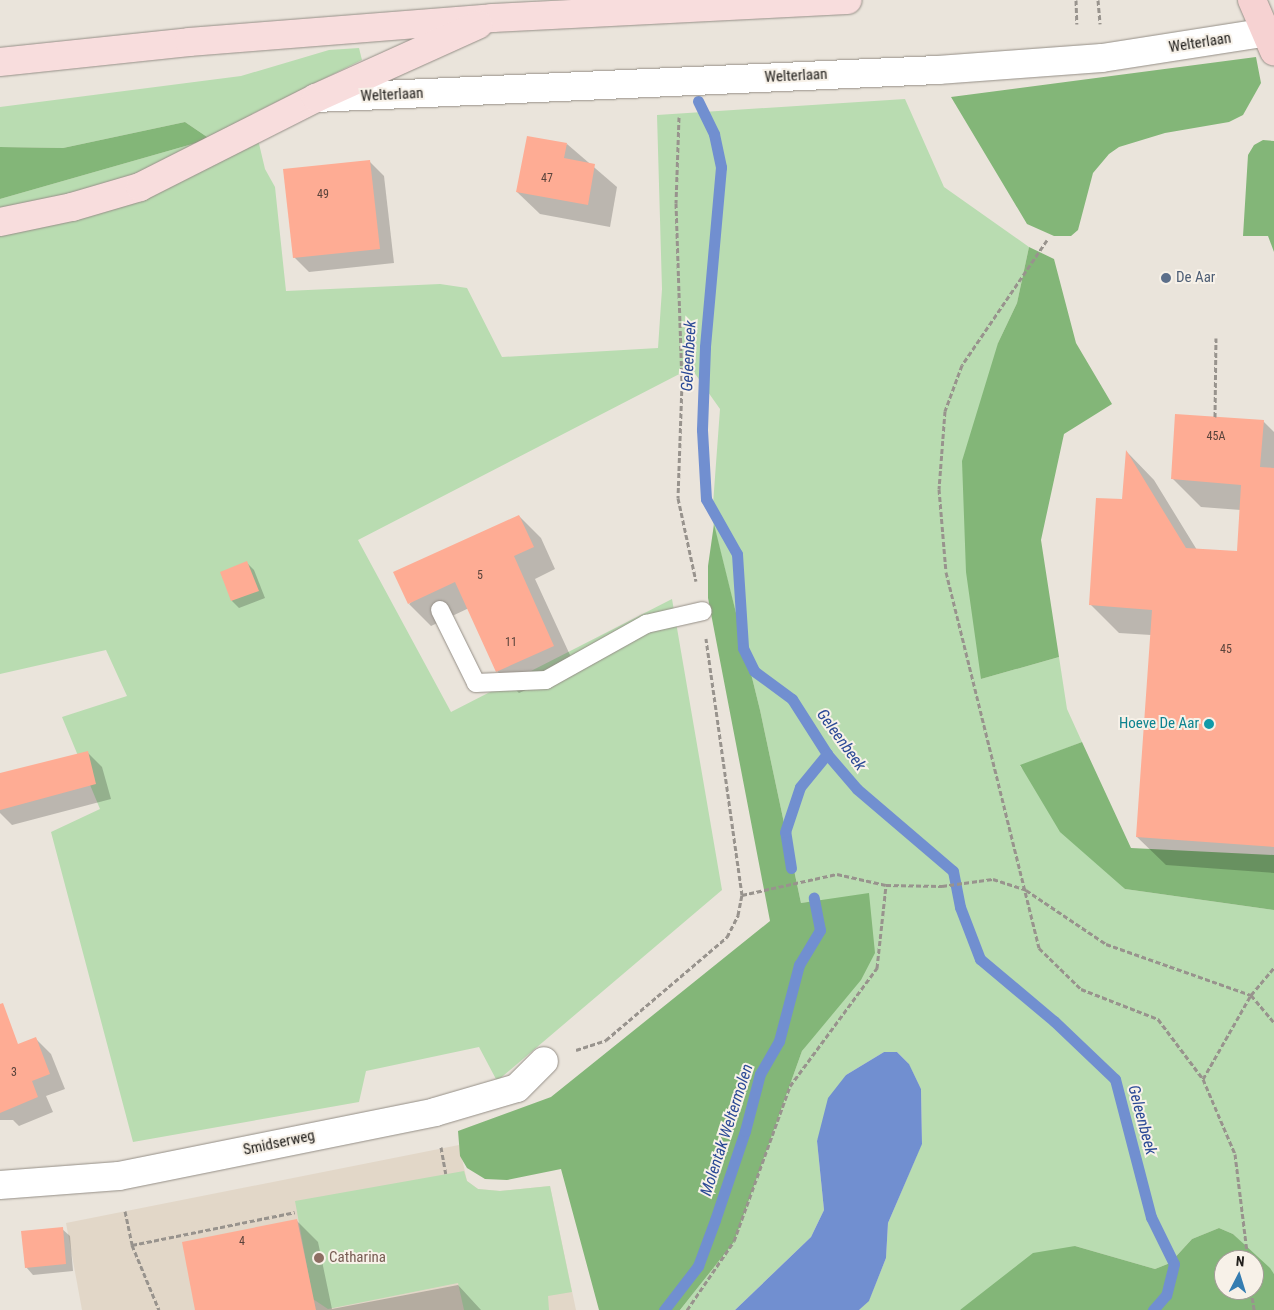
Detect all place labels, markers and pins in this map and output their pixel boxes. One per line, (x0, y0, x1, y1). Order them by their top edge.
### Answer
place label: De Aar (1176, 269, 1215, 287)
marker: De Aar (1160, 272, 1172, 284)
place label: Hoeve De Aar (1119, 715, 1199, 733)
marker: Hoeve De Aar (1203, 718, 1215, 730)
place label: Catharina (329, 1249, 386, 1267)
marker: Catharina (313, 1252, 325, 1264)

